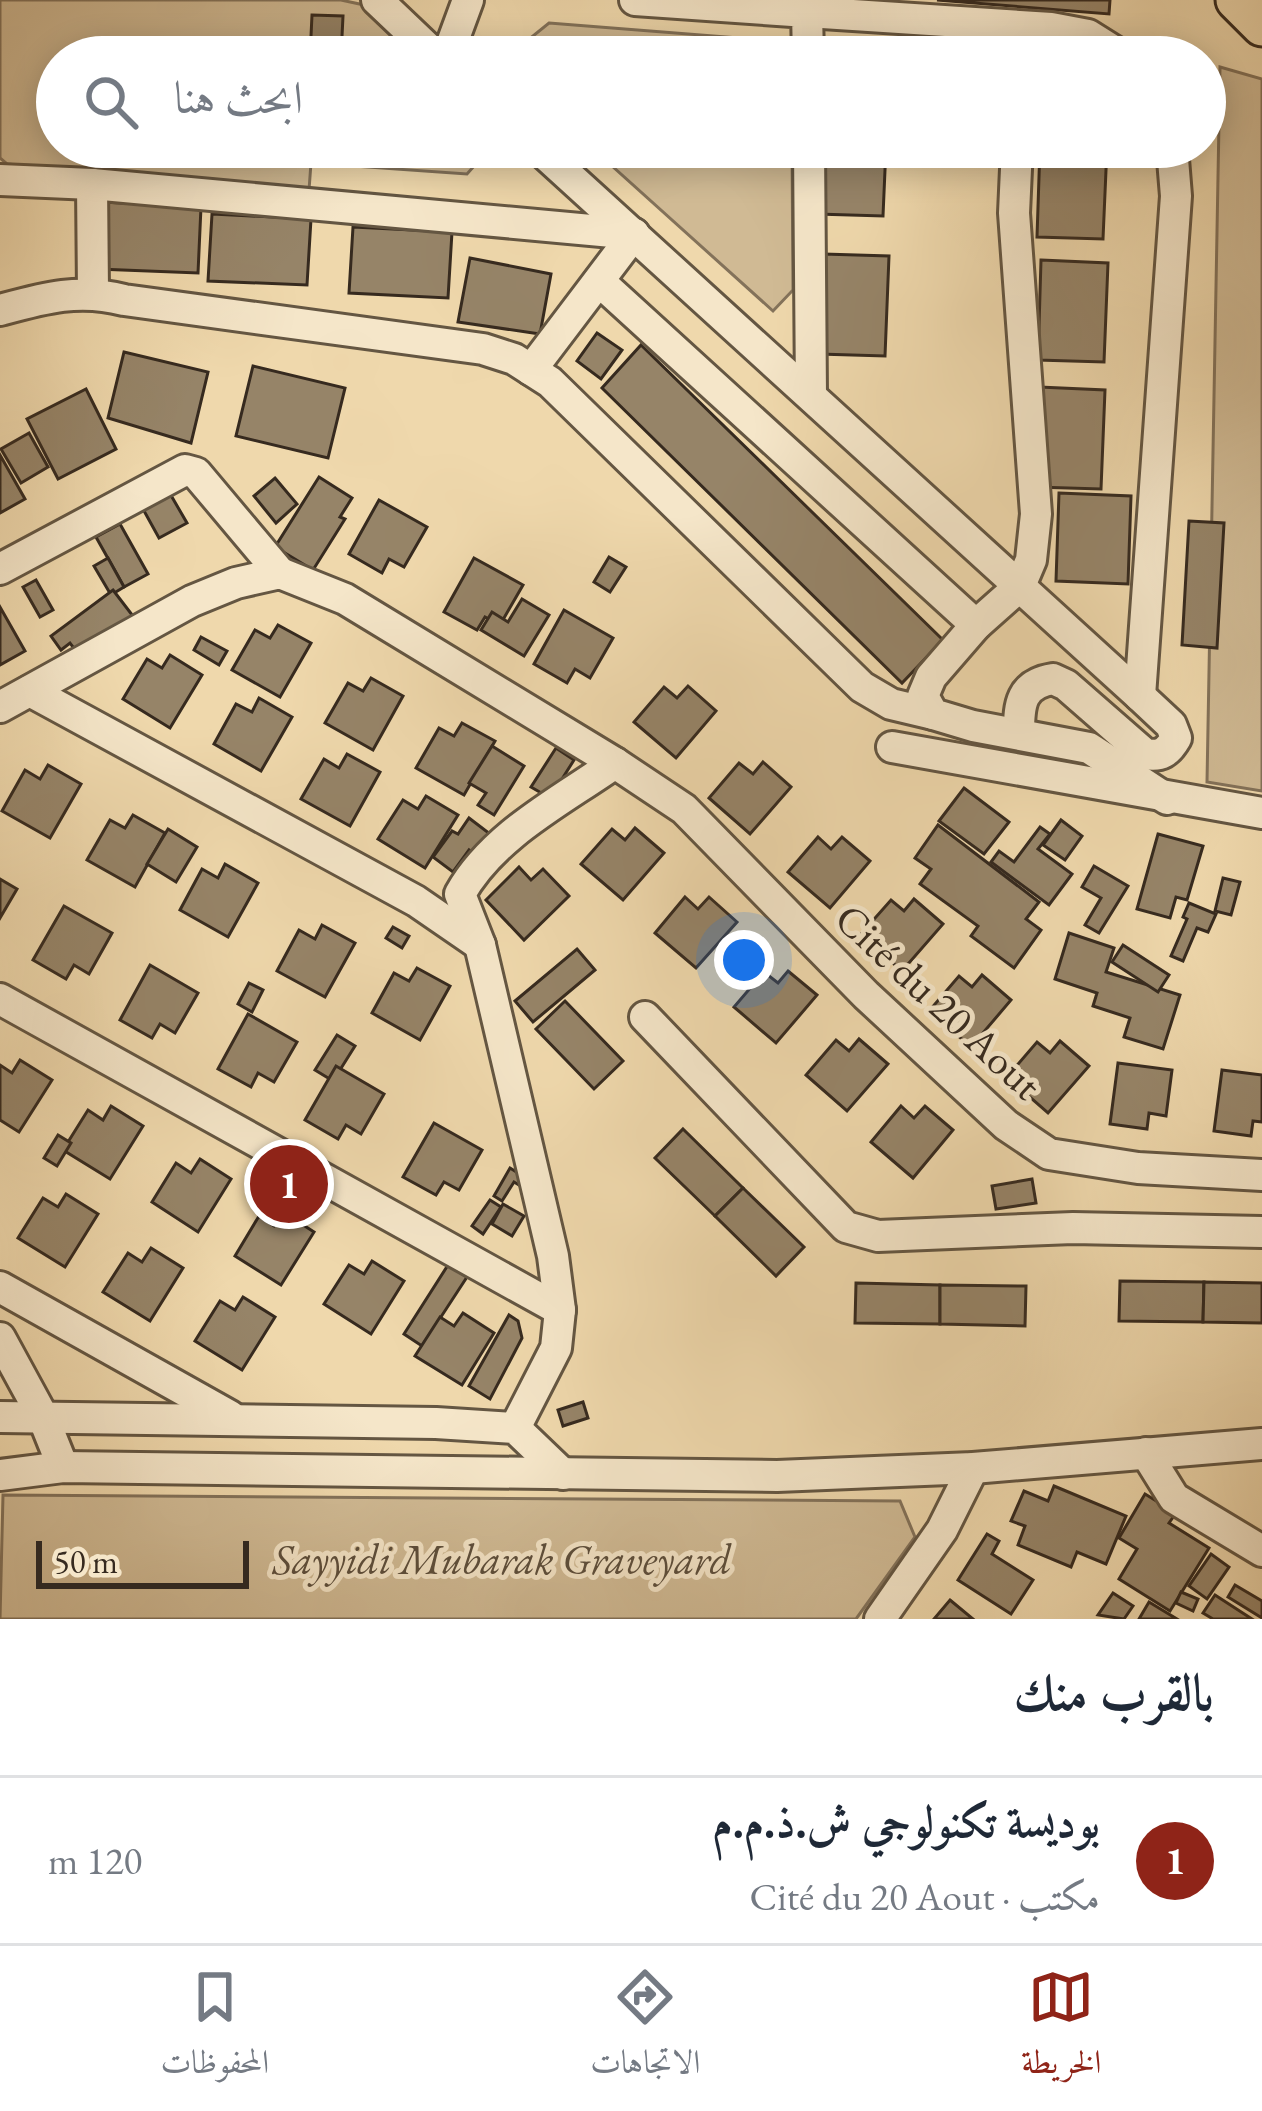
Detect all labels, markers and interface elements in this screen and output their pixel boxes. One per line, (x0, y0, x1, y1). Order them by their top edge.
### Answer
search box (36, 36, 1226, 168)
text: ابحث هنا (174, 68, 303, 126)
icon: search (78, 69, 144, 135)
street label: Cité du 20 Aout (823, 891, 1054, 1111)
your location (714, 930, 774, 990)
pin: 1 (250, 1139, 328, 1229)
park label: Sayyidi Mubarak Graveyard (271, 1532, 732, 1587)
scale bar (36, 1535, 249, 1588)
text: 50 m (54, 1540, 118, 1583)
text: بالقرب منك (1013, 1659, 1214, 1725)
text: بوديسة تكنولوجي ش.ذ.م.م (712, 1792, 1100, 1850)
text: 120 m (48, 1835, 142, 1886)
text: 1 (1165, 1835, 1185, 1886)
text: مكتب · Cité du 20 Aout (750, 1871, 1100, 1922)
tab: المحفوظات (160, 1964, 269, 2094)
tab: الاتجاهات (590, 1964, 700, 2094)
tab: الخريطة (1021, 1964, 1102, 2094)

